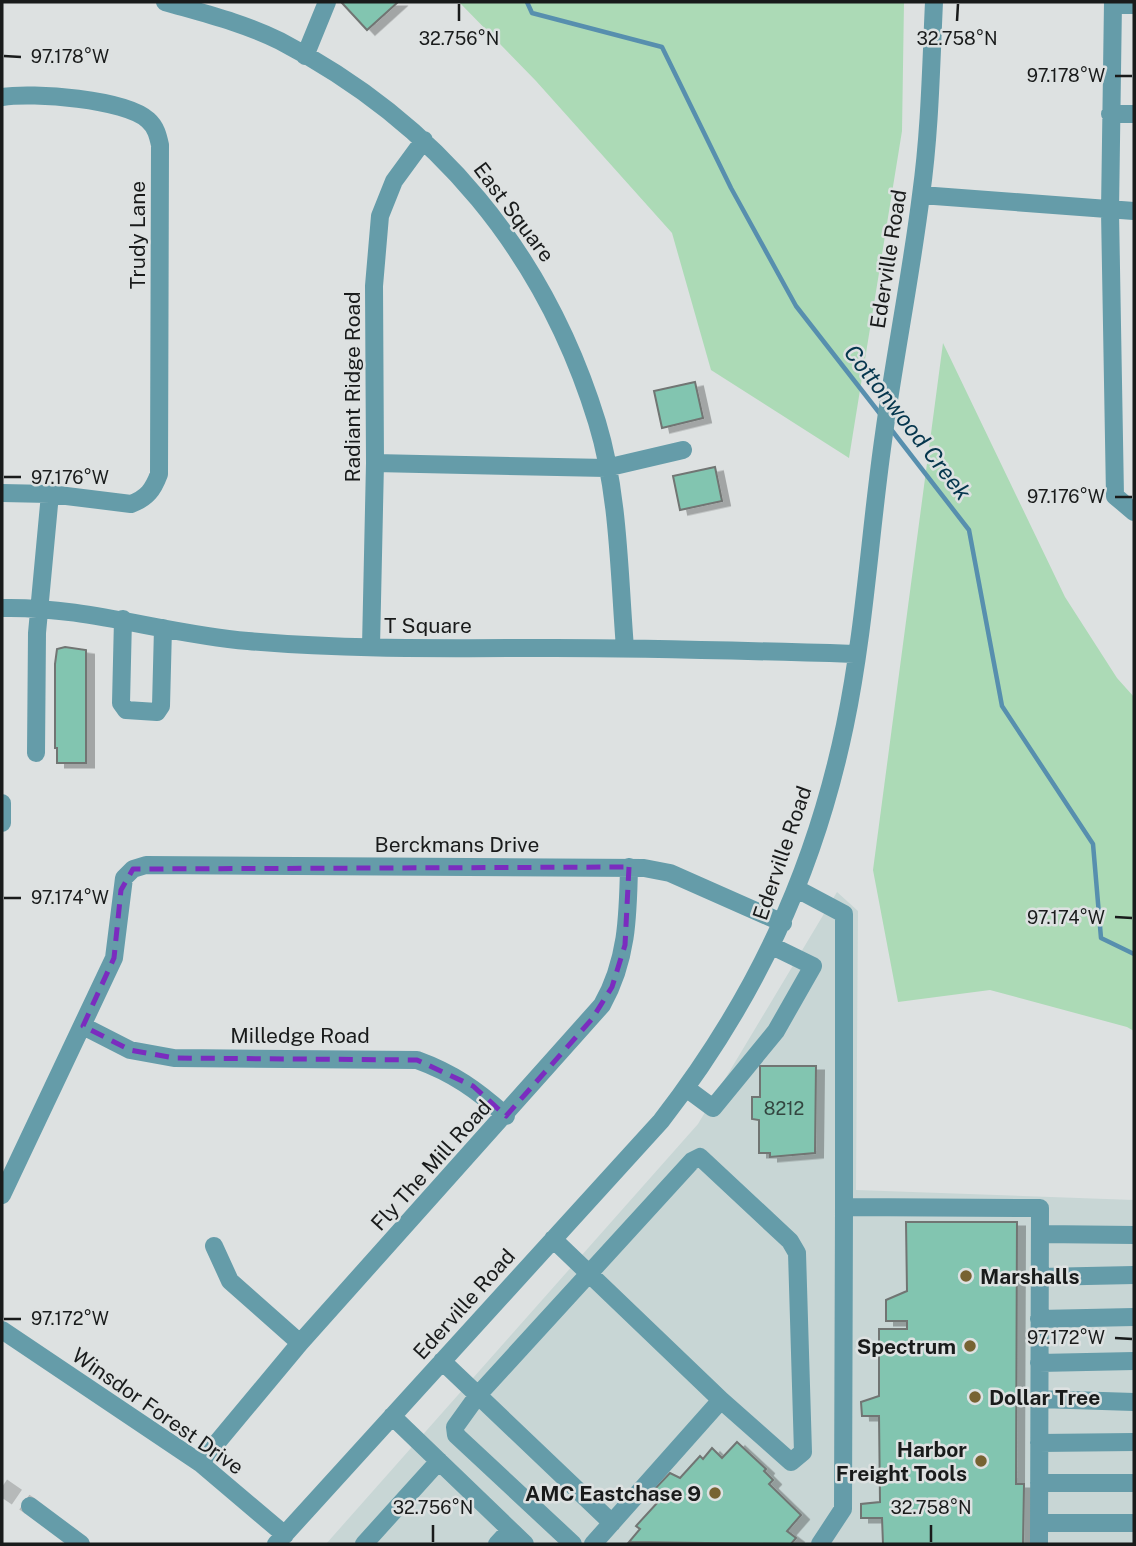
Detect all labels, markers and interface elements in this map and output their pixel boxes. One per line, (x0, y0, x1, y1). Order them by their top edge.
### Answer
text: 32.756°N (419, 28, 499, 49)
text: 32.758°N (916, 28, 998, 49)
text: 97.178°W (31, 46, 109, 67)
text: 97.178°W (1027, 65, 1105, 86)
street label: East Square (468, 157, 560, 267)
street label: Trudy Lane (125, 181, 150, 289)
street label: Ederville Road (865, 188, 911, 330)
street label: Radiant Ridge Road (340, 291, 365, 483)
water label: Cottonwood Creek (839, 339, 977, 506)
text: 97.176°W (31, 467, 109, 488)
text: 97.176°W (1027, 486, 1105, 507)
street label: T Square (384, 613, 472, 638)
street label: Ederville Road (747, 783, 817, 923)
street label: Berckmans Drive (375, 832, 539, 857)
text: 97.174°W (31, 887, 109, 908)
text: 97.174°W (1027, 907, 1105, 928)
street label: Milledge Road (230, 1023, 370, 1048)
street label: Fly The Mill Road (366, 1094, 496, 1236)
house number: 8212 (764, 1098, 804, 1119)
street label: Ederville Road (408, 1244, 520, 1364)
place label: Marshalls (980, 1264, 1079, 1289)
marker: Marshalls (958, 1268, 974, 1284)
text: 97.172°W (31, 1308, 109, 1329)
text: 97.172°W (1027, 1327, 1105, 1348)
place label: Spectrum (857, 1334, 956, 1359)
marker: Spectrum (962, 1338, 978, 1354)
street label: Winsdor Forest Drive (67, 1342, 249, 1480)
place label: Dollar Tree (989, 1385, 1100, 1410)
marker: Dollar Tree (967, 1389, 983, 1405)
place label: Harbor Freight Tools (836, 1437, 967, 1486)
marker: Harbor Freight Tools (973, 1453, 989, 1469)
place label: AMC Eastchase 9 (525, 1481, 701, 1506)
marker: AMC Eastchase 9 (707, 1485, 723, 1501)
text: 32.756°N (393, 1497, 473, 1518)
text: 32.758°N (890, 1497, 972, 1518)

